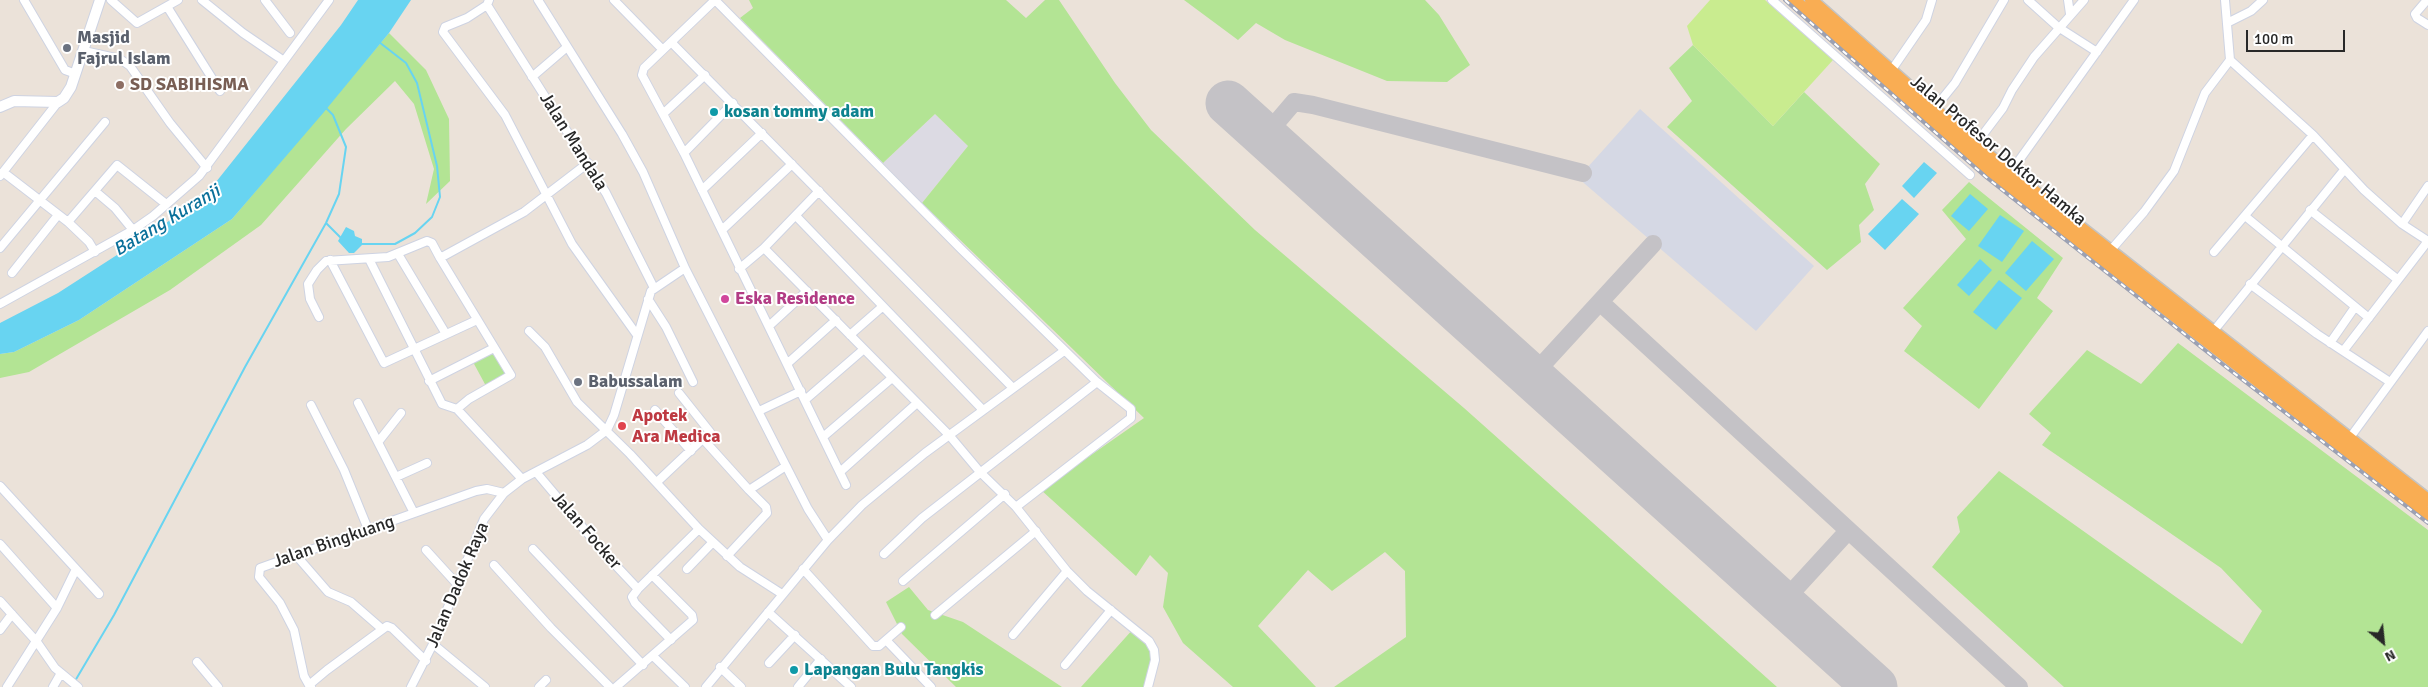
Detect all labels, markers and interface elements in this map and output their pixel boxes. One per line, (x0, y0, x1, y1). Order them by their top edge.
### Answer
scale bar (2248, 20, 2347, 52)
place label: Masjid Fajrul Islam (77, 27, 170, 70)
text: 100 m (2254, 30, 2294, 48)
marker: Masjid Fajrul Islam (61, 42, 73, 54)
street label: Jalan Profesor Doktor Hamka (1906, 71, 2090, 231)
place label: SD SABIHISMA (130, 74, 249, 96)
marker: SD SABIHISMA (114, 79, 126, 91)
street label: Jalan Mandala (534, 89, 612, 195)
place label: kosan tommy adam (724, 101, 874, 123)
marker: kosan tommy adam (708, 106, 720, 118)
water label: Batang Kuranji (110, 180, 224, 262)
place label: Eska Residence (735, 288, 855, 310)
marker: Eska Residence (719, 293, 731, 305)
place label: Babussalam (588, 371, 682, 393)
marker: Babussalam (572, 376, 584, 388)
place label: Apotek Ara Medica (632, 405, 720, 448)
marker: Apotek Ara Medica (616, 420, 628, 432)
street label: Jalan Focker (546, 488, 626, 574)
street label: Jalan Bingkuang (270, 511, 398, 573)
street label: Jalan Dadok Raya (422, 519, 494, 651)
north arrow (2358, 617, 2408, 667)
text: N (2382, 646, 2399, 665)
place label: Lapangan Bulu Tangkis (804, 659, 984, 681)
marker: Lapangan Bulu Tangkis (788, 664, 800, 676)

